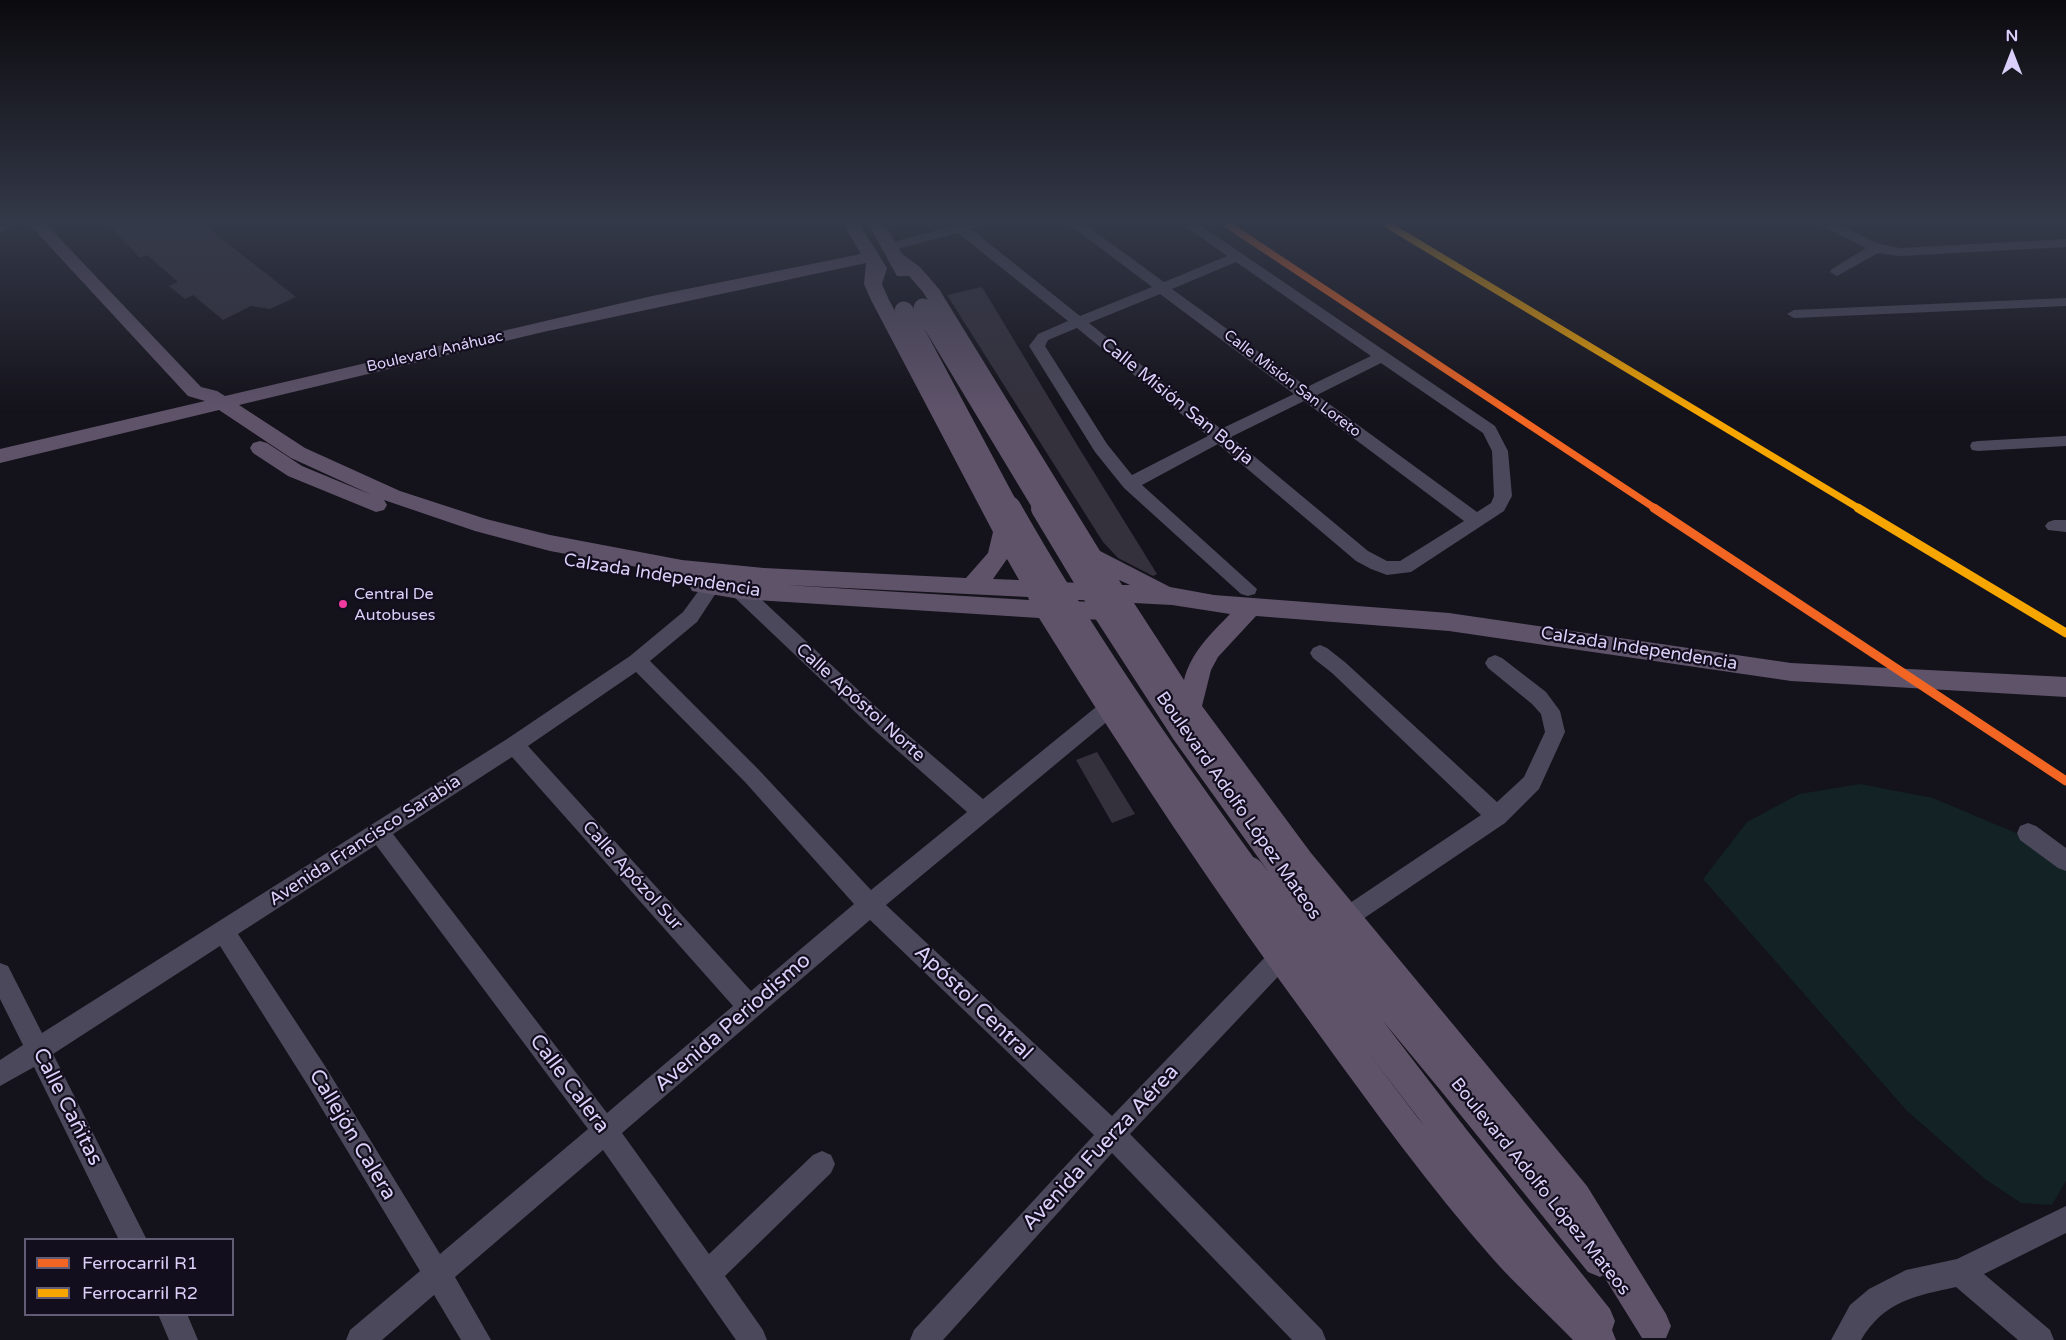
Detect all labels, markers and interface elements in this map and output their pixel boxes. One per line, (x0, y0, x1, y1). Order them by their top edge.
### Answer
north arrow (1982, 24, 2042, 84)
text: N (2006, 26, 2018, 46)
street label: Calle Misión San Loreto (1220, 327, 1364, 441)
street label: Boulevard Anáhuac (365, 328, 505, 376)
street label: Calle Misión San Borja (1097, 334, 1257, 470)
street label: Calzada Independencia (562, 550, 762, 602)
place label: Central De Autobuses (354, 585, 435, 623)
marker: Central De Autobuses (337, 598, 349, 610)
street label: Calzada Independencia (1539, 623, 1739, 675)
street label: Calle Apóstol Norte (791, 639, 929, 767)
street label: Boulevard Adolfo López Mateos (1151, 688, 1325, 924)
street label: Avenida Francisco Sarabia (265, 771, 465, 911)
street label: Calle Apózol Sur (577, 817, 687, 935)
street label: Apóstol Central (909, 940, 1037, 1066)
street label: Avenida Periodismo (650, 948, 816, 1098)
street label: Calle Calera (524, 1029, 614, 1139)
street label: Calle Cañitas (27, 1044, 107, 1170)
street label: Avenida Fuerza Aérea (1018, 1060, 1184, 1236)
street label: Callejón Calera (303, 1065, 401, 1205)
street label: Boulevard Adolfo López Mateos (1446, 1074, 1634, 1300)
legend (24, 1238, 234, 1316)
text: Ferrocarril R1 (82, 1252, 198, 1274)
text: Ferrocarril R2 (82, 1282, 198, 1304)

